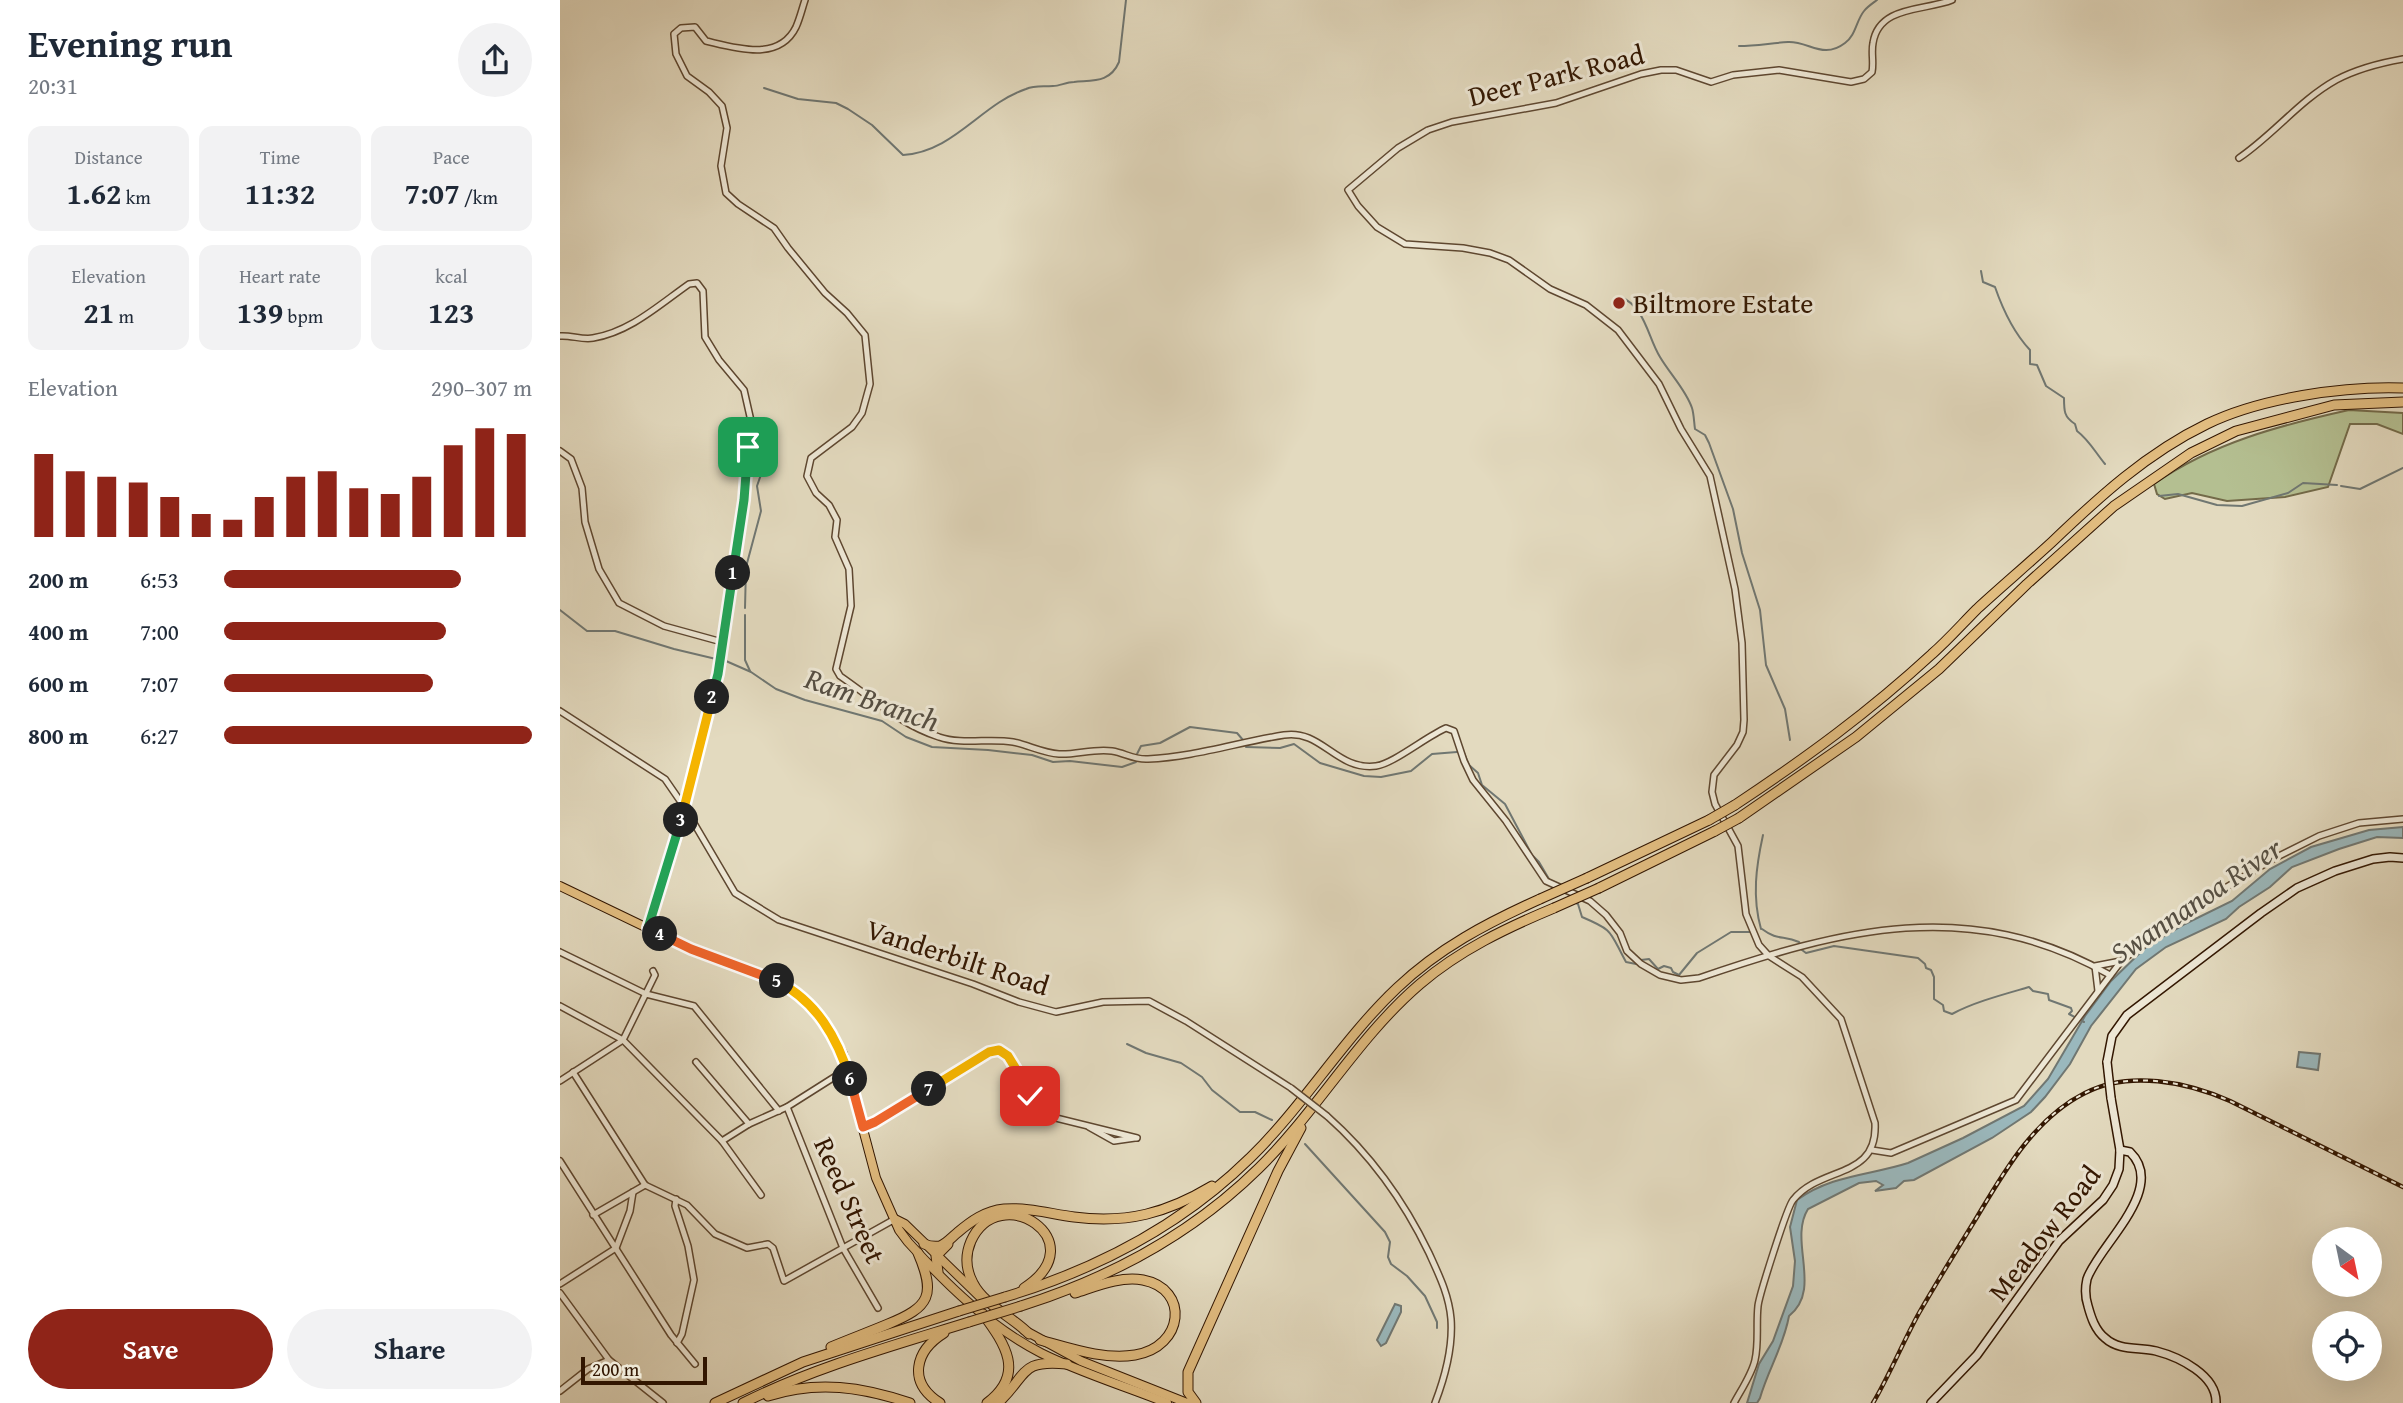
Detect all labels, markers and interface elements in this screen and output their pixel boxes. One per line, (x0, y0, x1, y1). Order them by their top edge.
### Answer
text: Evening run (28, 15, 232, 71)
button: share (458, 23, 532, 97)
street label: Deer Park Road (1464, 33, 1648, 116)
text: 20:31 (28, 69, 78, 102)
text: Distance (75, 143, 143, 171)
text: Time (260, 143, 300, 171)
text: Pace (433, 143, 470, 171)
text: 1.62 (66, 171, 122, 215)
text: 11:32 (245, 171, 315, 215)
text: 7:07 (405, 171, 460, 215)
text: km (122, 183, 151, 211)
text: /km (460, 183, 498, 211)
text: Elevation (71, 262, 146, 290)
text: Heart rate (239, 262, 321, 290)
text: kcal (435, 262, 468, 290)
place label: Biltmore Estate (1633, 282, 1813, 323)
text: 21 (83, 290, 114, 334)
text: 139 (237, 290, 283, 334)
text: 123 (428, 290, 475, 334)
marker: Biltmore Estate (1611, 295, 1627, 311)
text: m (114, 302, 134, 330)
text: bpm (283, 302, 323, 330)
text: Elevation (28, 371, 118, 404)
text: 290–307 m (431, 371, 532, 404)
pin (718, 417, 778, 477)
icon: arrive (729, 428, 767, 466)
pin: 1 (716, 556, 750, 590)
text: 1 (728, 558, 737, 586)
text: 200 m (28, 563, 89, 596)
text: 6:53 (140, 563, 179, 596)
text: 400 m (28, 615, 89, 648)
text: 7:00 (140, 615, 179, 648)
water label: Ram Branch (798, 655, 945, 743)
text: 600 m (28, 667, 89, 700)
text: 7:07 (140, 667, 179, 700)
pin: 2 (694, 680, 730, 714)
text: 2 (707, 682, 716, 710)
text: 800 m (28, 719, 89, 752)
text: 6:27 (140, 719, 179, 752)
pin: 3 (664, 802, 698, 838)
text: 3 (676, 805, 685, 833)
water label: Swannanoa River (2101, 826, 2291, 974)
street label: Vanderbilt Road (861, 908, 1055, 1005)
pin: 4 (642, 916, 678, 951)
text: 4 (655, 919, 664, 947)
pin: 5 (760, 964, 794, 998)
text: 5 (772, 966, 781, 994)
pin: 6 (832, 1062, 868, 1096)
text: 6 (845, 1064, 854, 1092)
pin (1000, 1066, 1060, 1126)
pin: 7 (912, 1072, 946, 1106)
text: 7 (924, 1074, 933, 1102)
icon: check (1011, 1077, 1049, 1115)
street label: Reed Street (804, 1130, 897, 1270)
street label: Meadow Road (1977, 1156, 2110, 1309)
north arrow (2312, 1227, 2382, 1297)
map controls (2312, 1227, 2382, 1381)
button: Save (28, 1309, 273, 1389)
button: Share (287, 1309, 532, 1389)
button: locate (2312, 1311, 2382, 1381)
scale bar (581, 1354, 707, 1386)
text: 200 m (592, 1355, 639, 1383)

